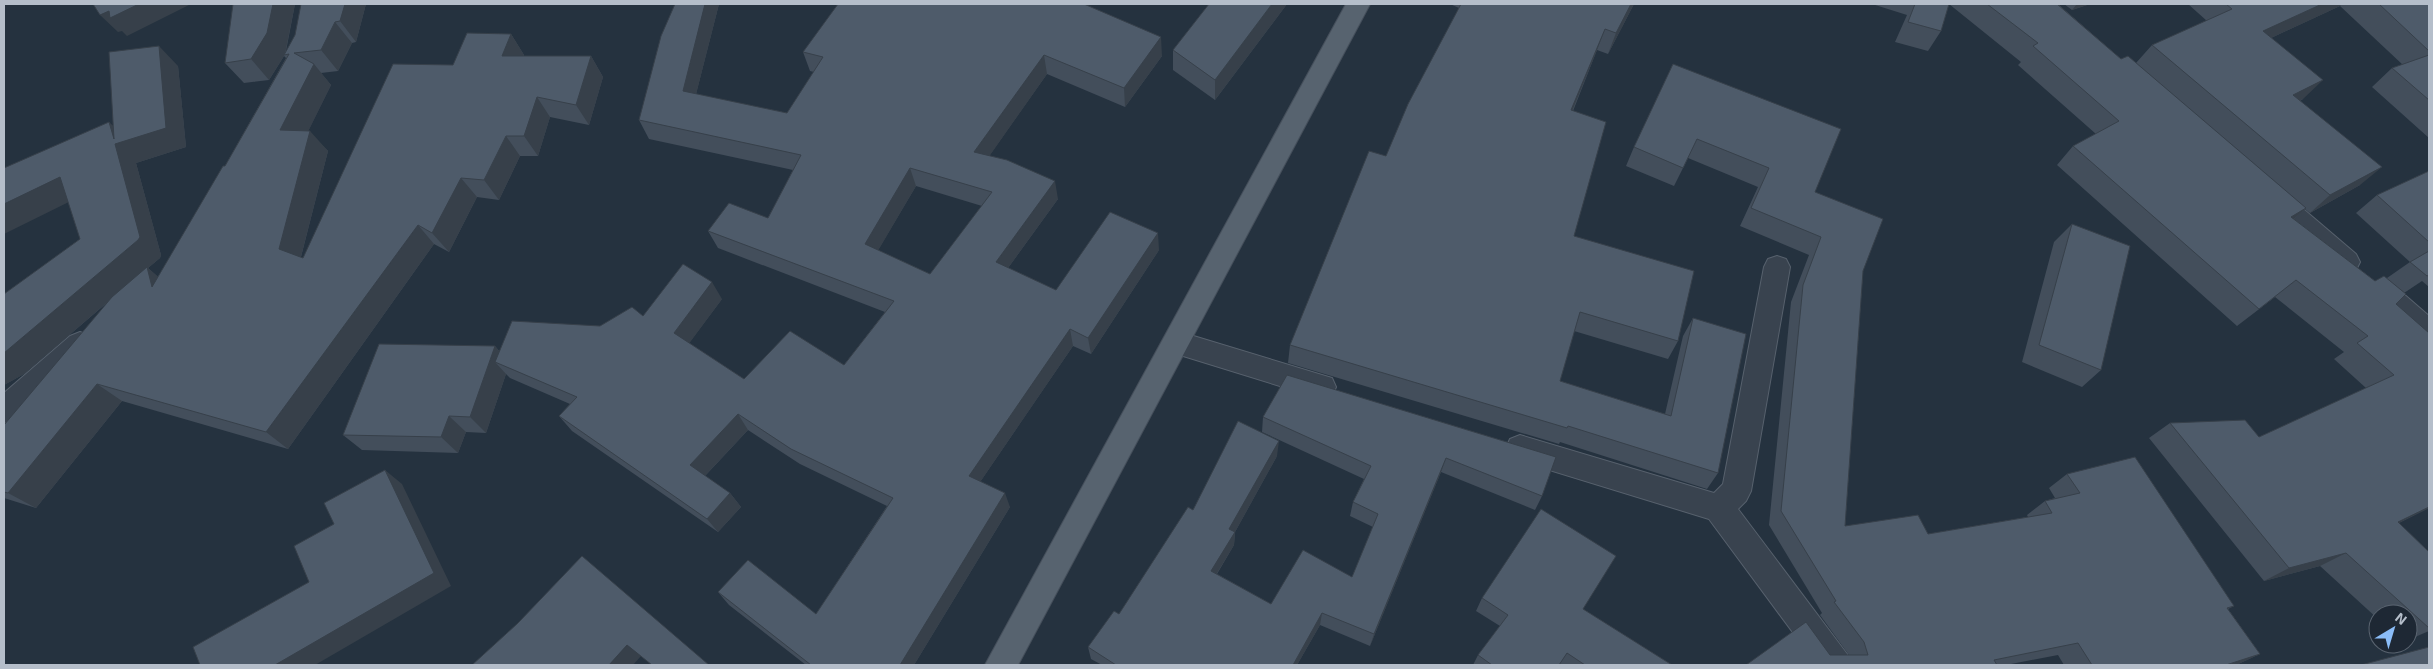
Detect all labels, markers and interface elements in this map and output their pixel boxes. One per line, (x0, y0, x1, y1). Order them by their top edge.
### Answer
north arrow (2368, 604, 2418, 654)
text: N (2392, 609, 2411, 628)

